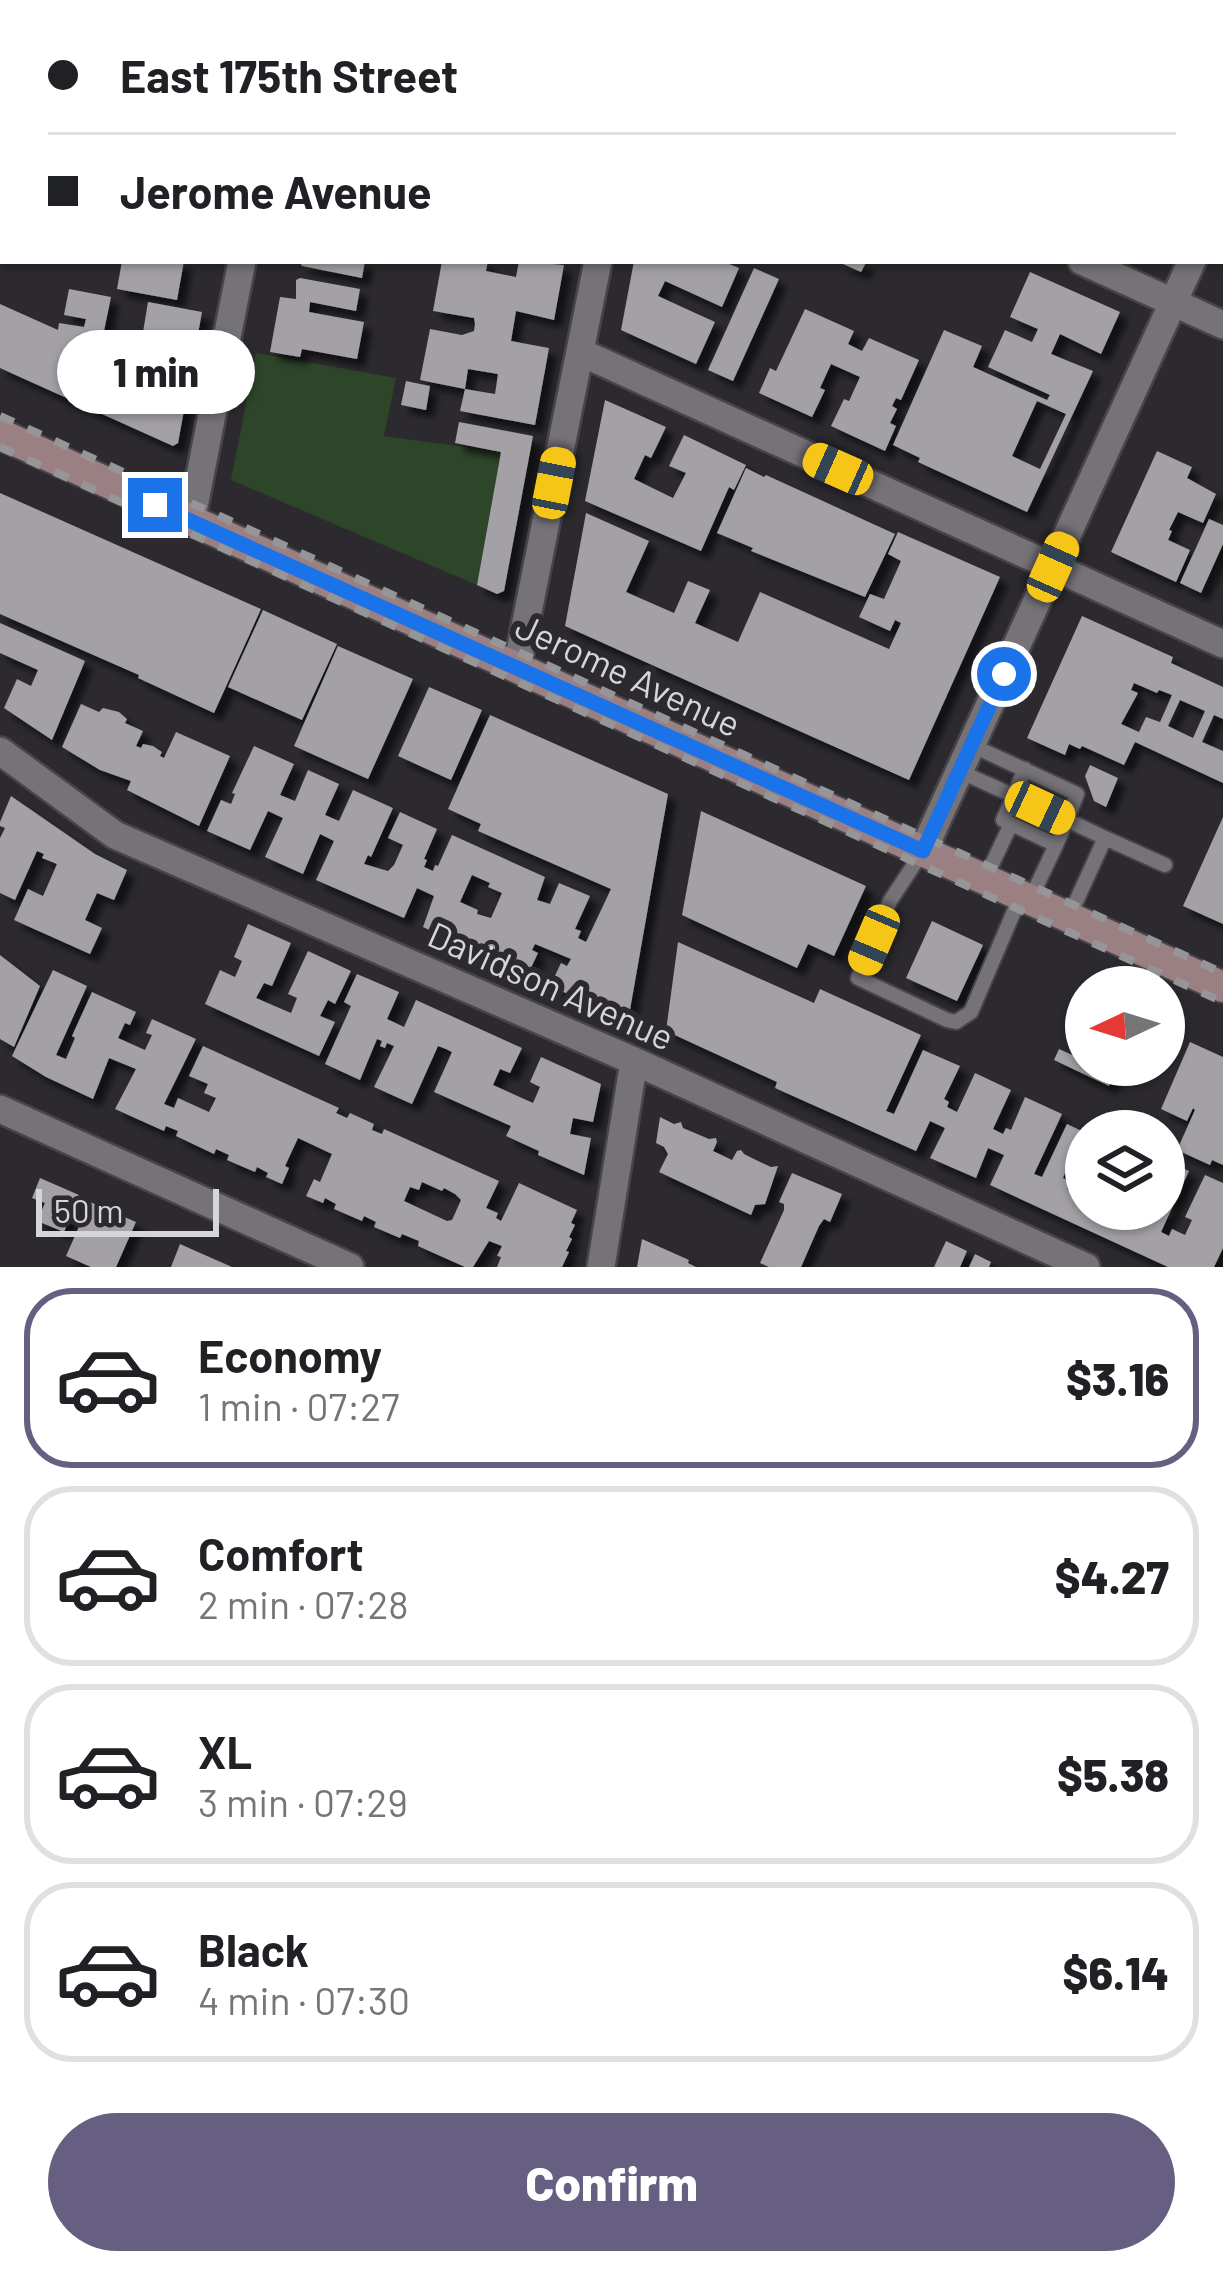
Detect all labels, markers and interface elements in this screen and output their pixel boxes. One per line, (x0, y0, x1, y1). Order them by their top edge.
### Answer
text: East 175th Street (120, 48, 458, 102)
text: Jerome Avenue (120, 164, 432, 218)
callout: 1 min (56, 331, 254, 415)
text: 1 min (113, 348, 199, 395)
car (798, 438, 878, 500)
car (529, 444, 579, 522)
route end (128, 478, 182, 532)
car (1022, 527, 1084, 607)
street label: Jerome Avenue (510, 603, 748, 744)
route start (977, 647, 1031, 701)
car (1000, 776, 1080, 840)
car (843, 900, 905, 980)
street label: Davidson Avenue (422, 911, 681, 1058)
north arrow (1065, 966, 1185, 1086)
map controls (1065, 966, 1185, 1230)
button: layers (1065, 1110, 1185, 1230)
scale bar (36, 1183, 219, 1236)
text: 50 m (54, 1190, 124, 1230)
icon: car (54, 1324, 162, 1432)
text: Economy (198, 1328, 382, 1382)
text: $3.16 (1066, 1351, 1169, 1405)
text: 1 min · 07:27 (198, 1382, 400, 1429)
icon: car (54, 1522, 162, 1630)
text: Comfort (198, 1526, 364, 1580)
text: $4.27 (1055, 1549, 1169, 1603)
text: 2 min · 07:28 (198, 1580, 409, 1627)
icon: car (54, 1720, 162, 1828)
text: XL (198, 1724, 252, 1778)
text: $5.38 (1057, 1747, 1169, 1801)
text: 3 min · 07:29 (198, 1778, 408, 1825)
icon: car (54, 1918, 162, 2026)
text: Black (198, 1922, 309, 1976)
text: $6.14 (1062, 1945, 1169, 1999)
text: 4 min · 07:30 (198, 1976, 410, 2023)
button: Confirm (48, 2113, 1175, 2251)

